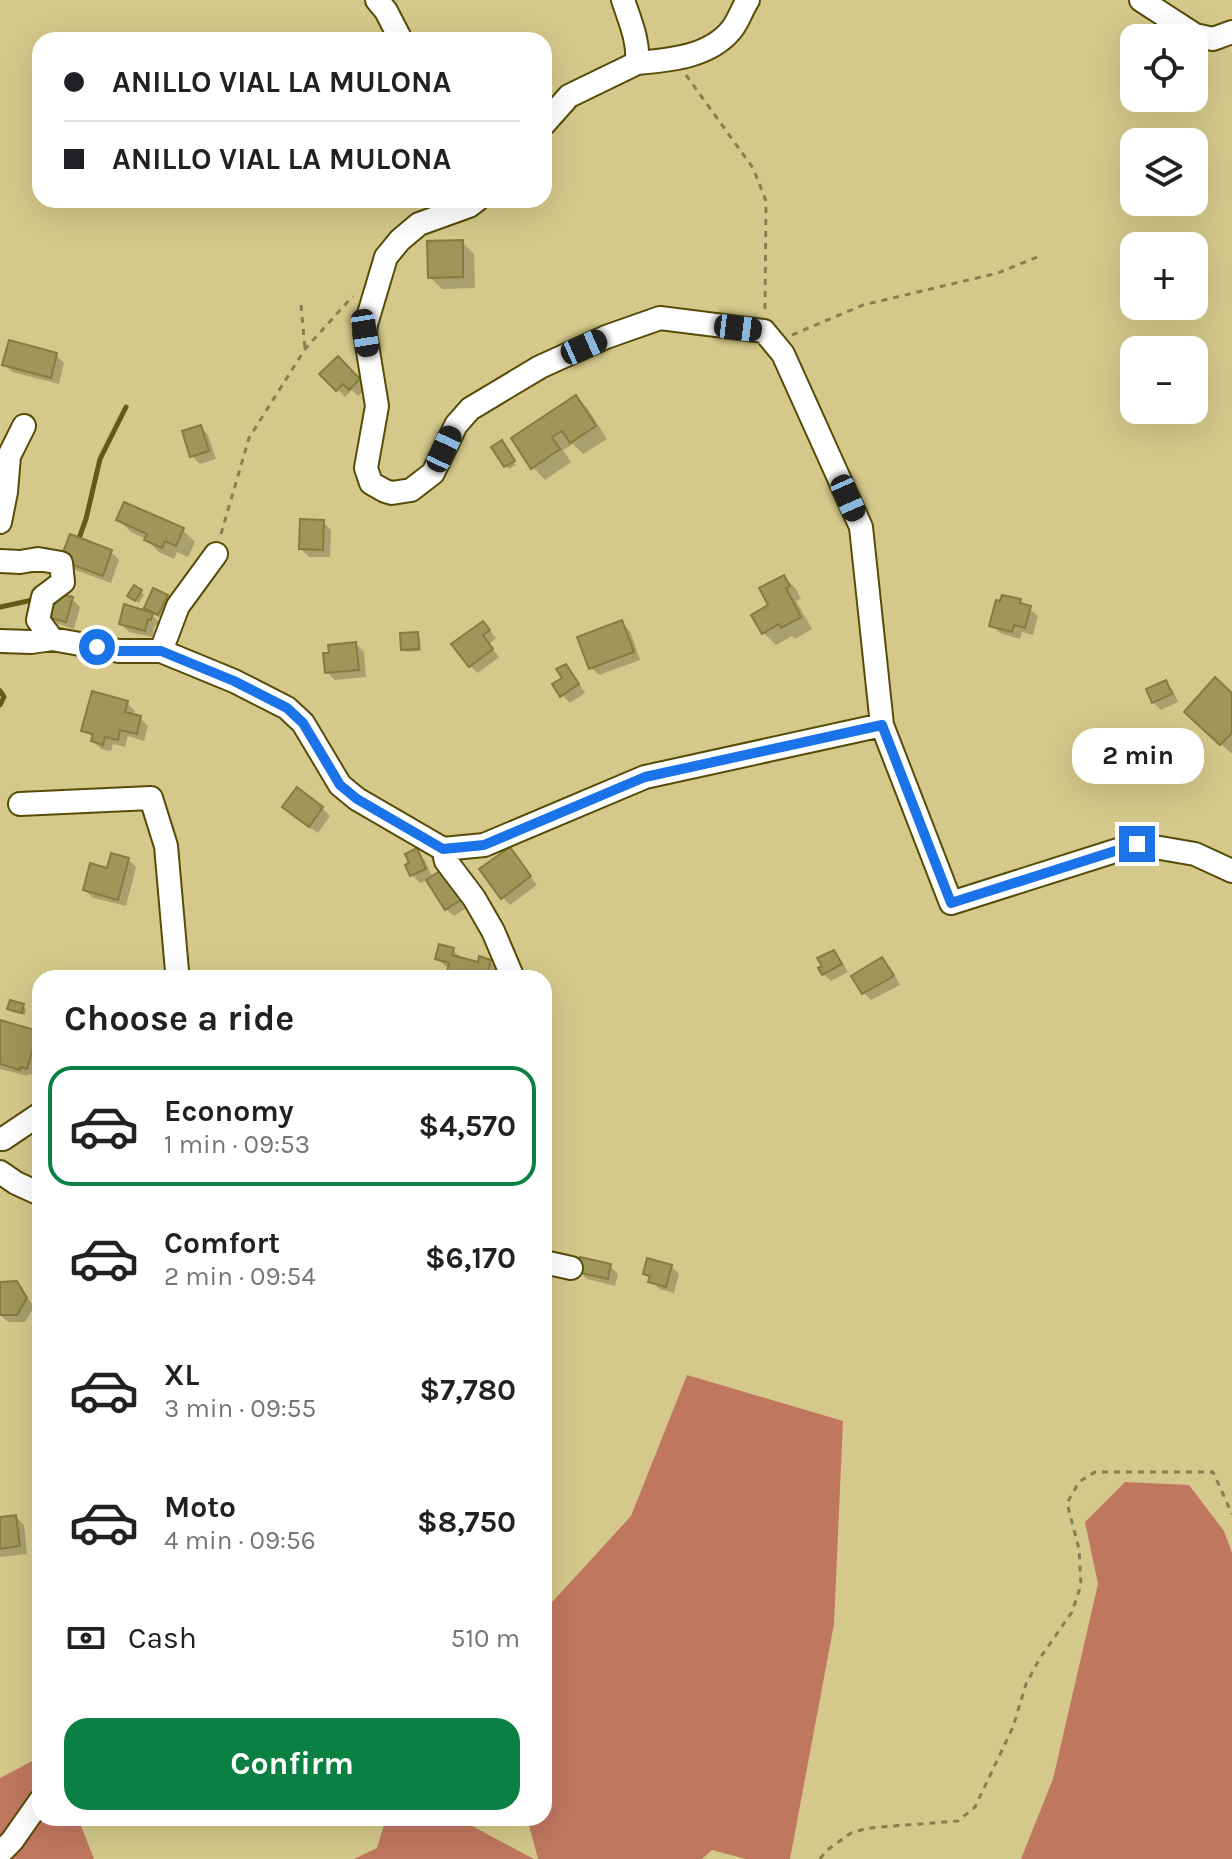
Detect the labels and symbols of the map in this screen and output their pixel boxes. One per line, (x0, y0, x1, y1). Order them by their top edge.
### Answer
car (349, 307, 381, 359)
car (713, 313, 763, 343)
car (557, 326, 611, 368)
car (423, 422, 465, 476)
car (827, 471, 869, 525)
route start (79, 629, 115, 665)
callout: 2 min (1071, 728, 1203, 784)
route end (1119, 826, 1155, 862)

